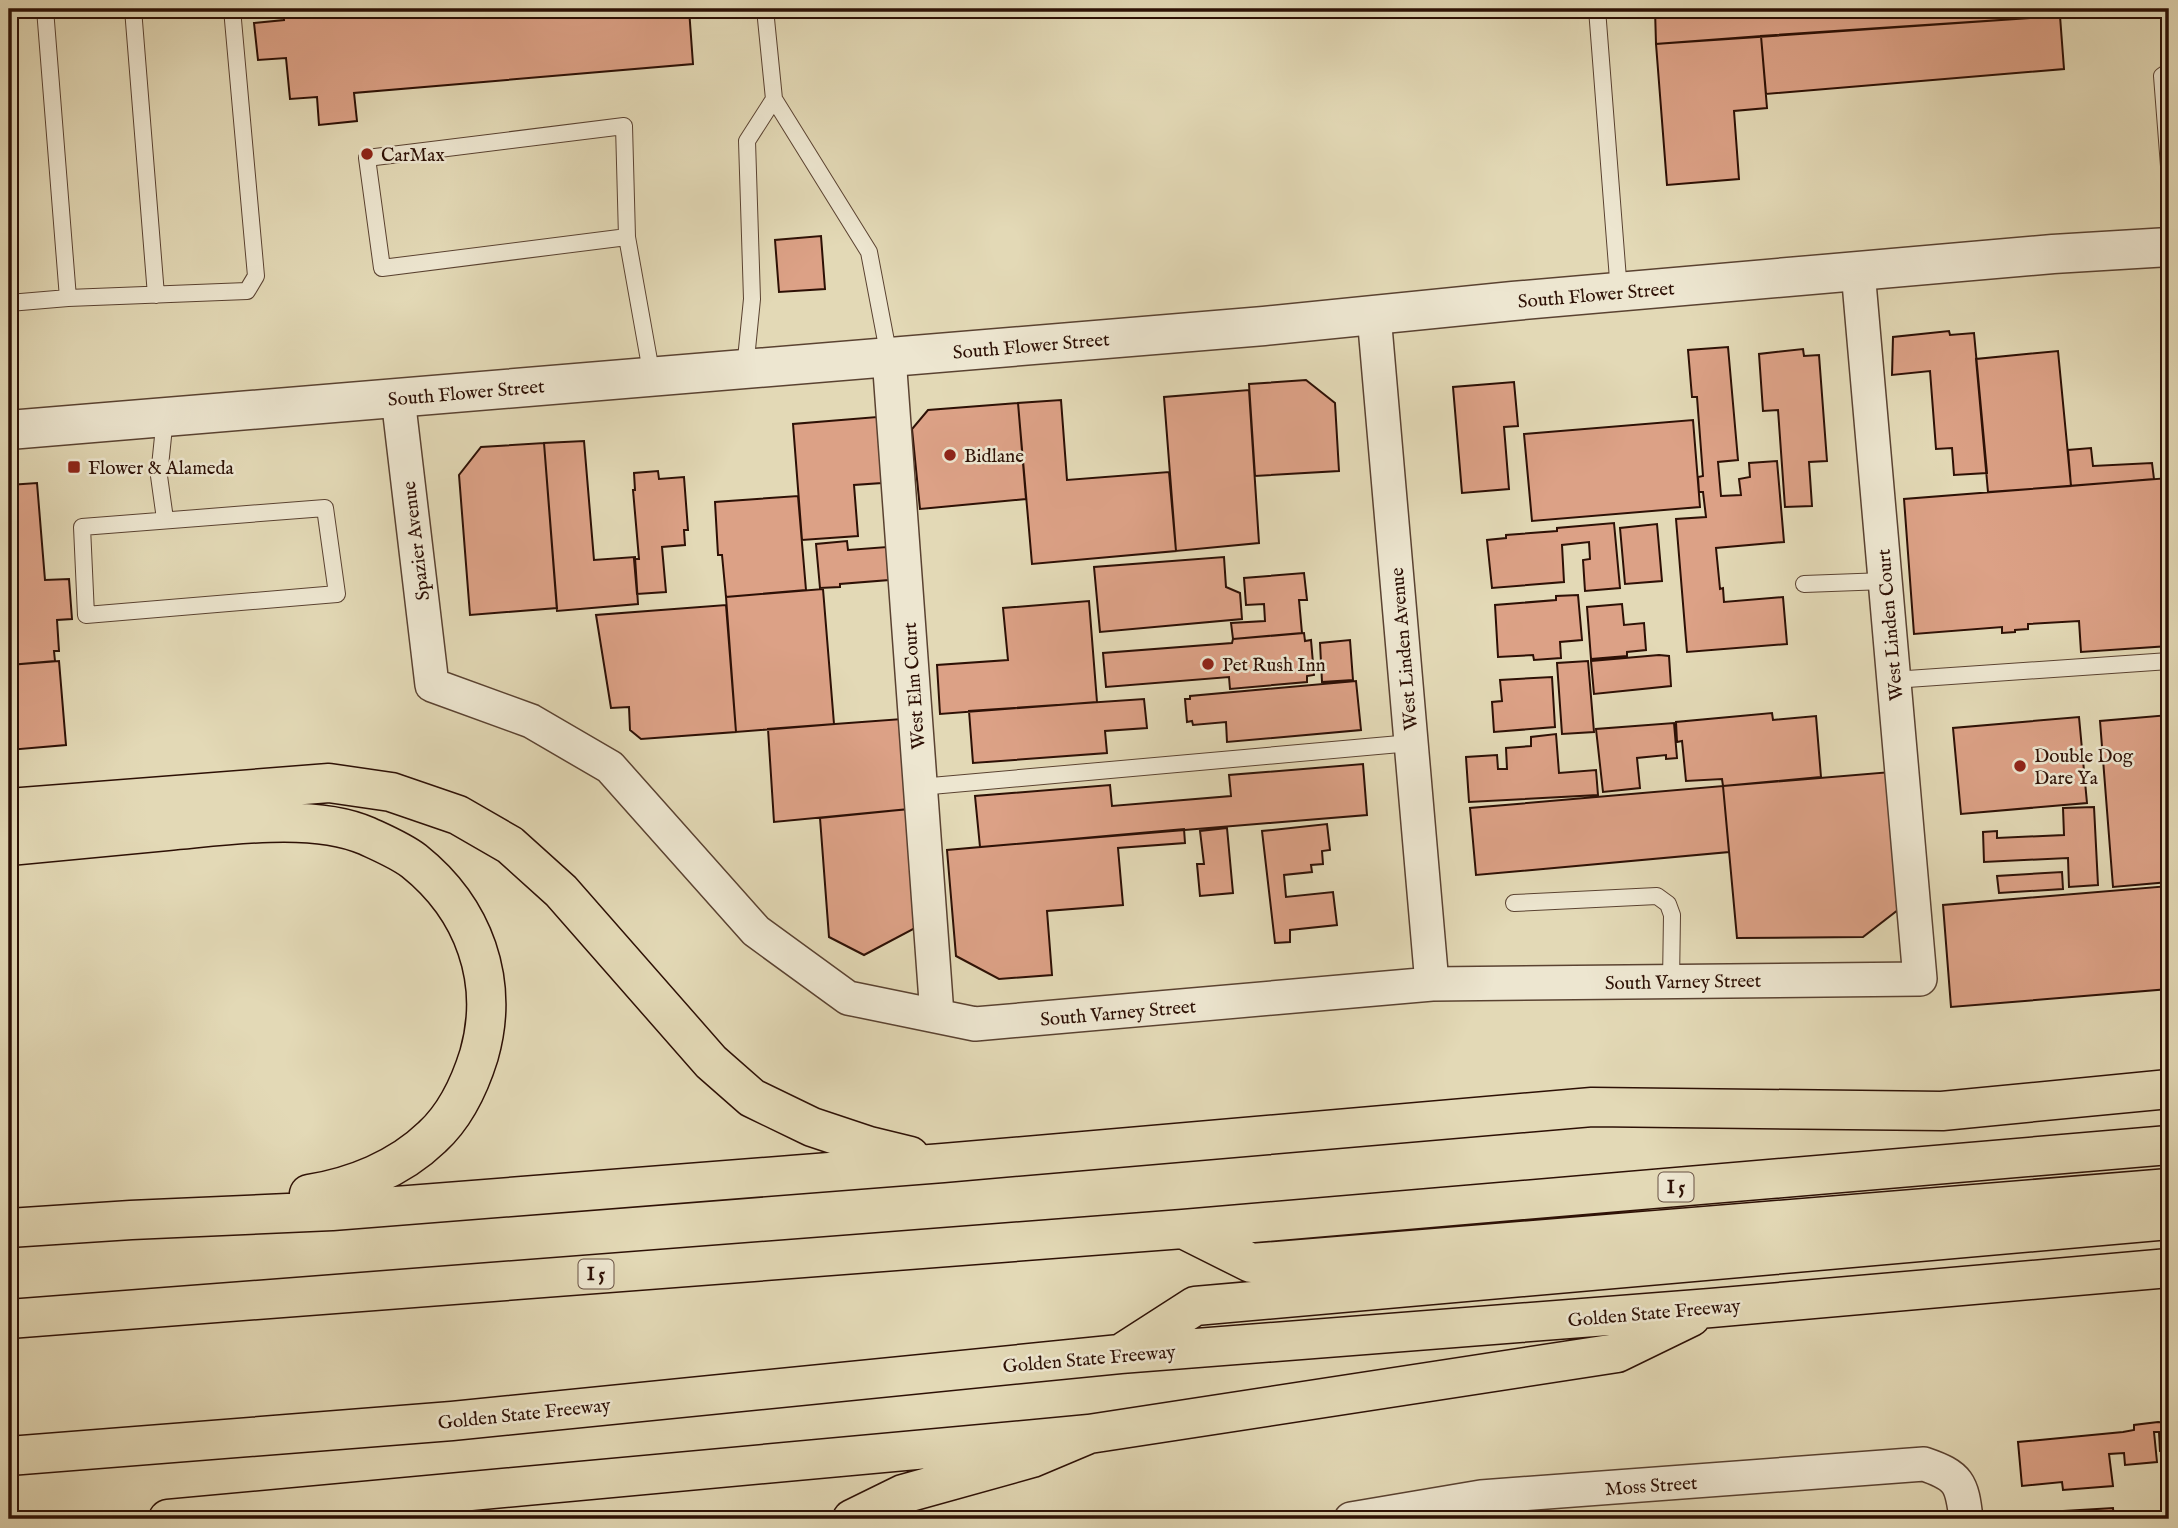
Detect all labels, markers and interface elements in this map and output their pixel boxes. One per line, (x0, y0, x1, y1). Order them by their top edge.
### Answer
place label: CarMax (381, 144, 445, 168)
marker: CarMax (359, 146, 375, 162)
street label: South Flower Street (1517, 277, 1676, 315)
street label: South Flower Street (952, 328, 1111, 366)
street label: South Flower Street (387, 375, 546, 413)
place label: Bidlane (964, 445, 1024, 469)
marker: Bidlane (942, 447, 958, 463)
place label: Flower & Alameda (88, 457, 235, 481)
marker: Flower & Alameda (66, 459, 82, 475)
street label: Spazier Avenue (398, 479, 436, 602)
street label: West Linden Court (1872, 548, 1910, 702)
street label: West Linden Avenue (1386, 566, 1424, 731)
street label: West Elm Court (899, 621, 931, 750)
place label: Pet Rush Inn (1222, 654, 1326, 678)
marker: Pet Rush Inn (1200, 656, 1216, 672)
place label: Double Dog Dare Ya (2034, 745, 2134, 791)
marker: Double Dog Dare Ya (2012, 758, 2028, 774)
street label: South Varney Street (1605, 970, 1762, 996)
street label: South Varney Street (1039, 995, 1198, 1033)
road number: I 5 (1658, 1172, 1694, 1202)
road number: I 5 (578, 1260, 614, 1288)
street label: Golden State Freeway (1567, 1294, 1742, 1334)
street label: Golden State Freeway (1002, 1340, 1177, 1380)
street label: Golden State Freeway (437, 1394, 612, 1436)
street label: Moss Street (1604, 1472, 1699, 1502)

